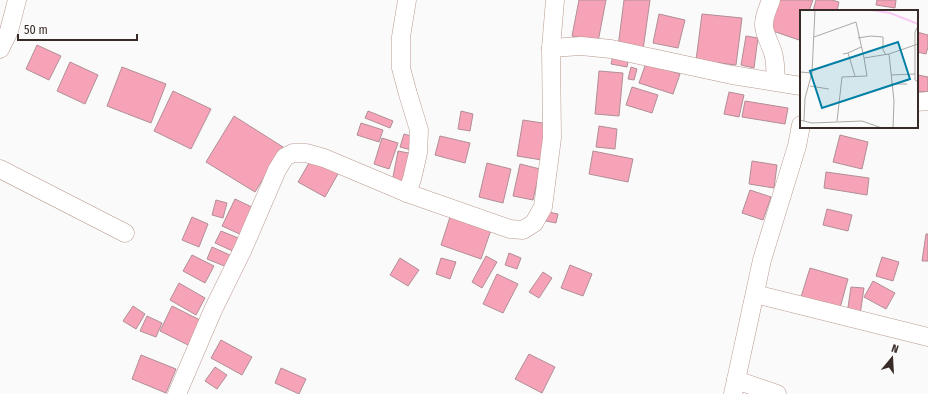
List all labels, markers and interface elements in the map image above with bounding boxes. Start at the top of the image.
inset map [800,10,918,128]
scale bar [18,16,137,42]
text: 50 m [24,23,48,37]
north arrow [872,338,912,378]
text: N [890,342,900,356]

